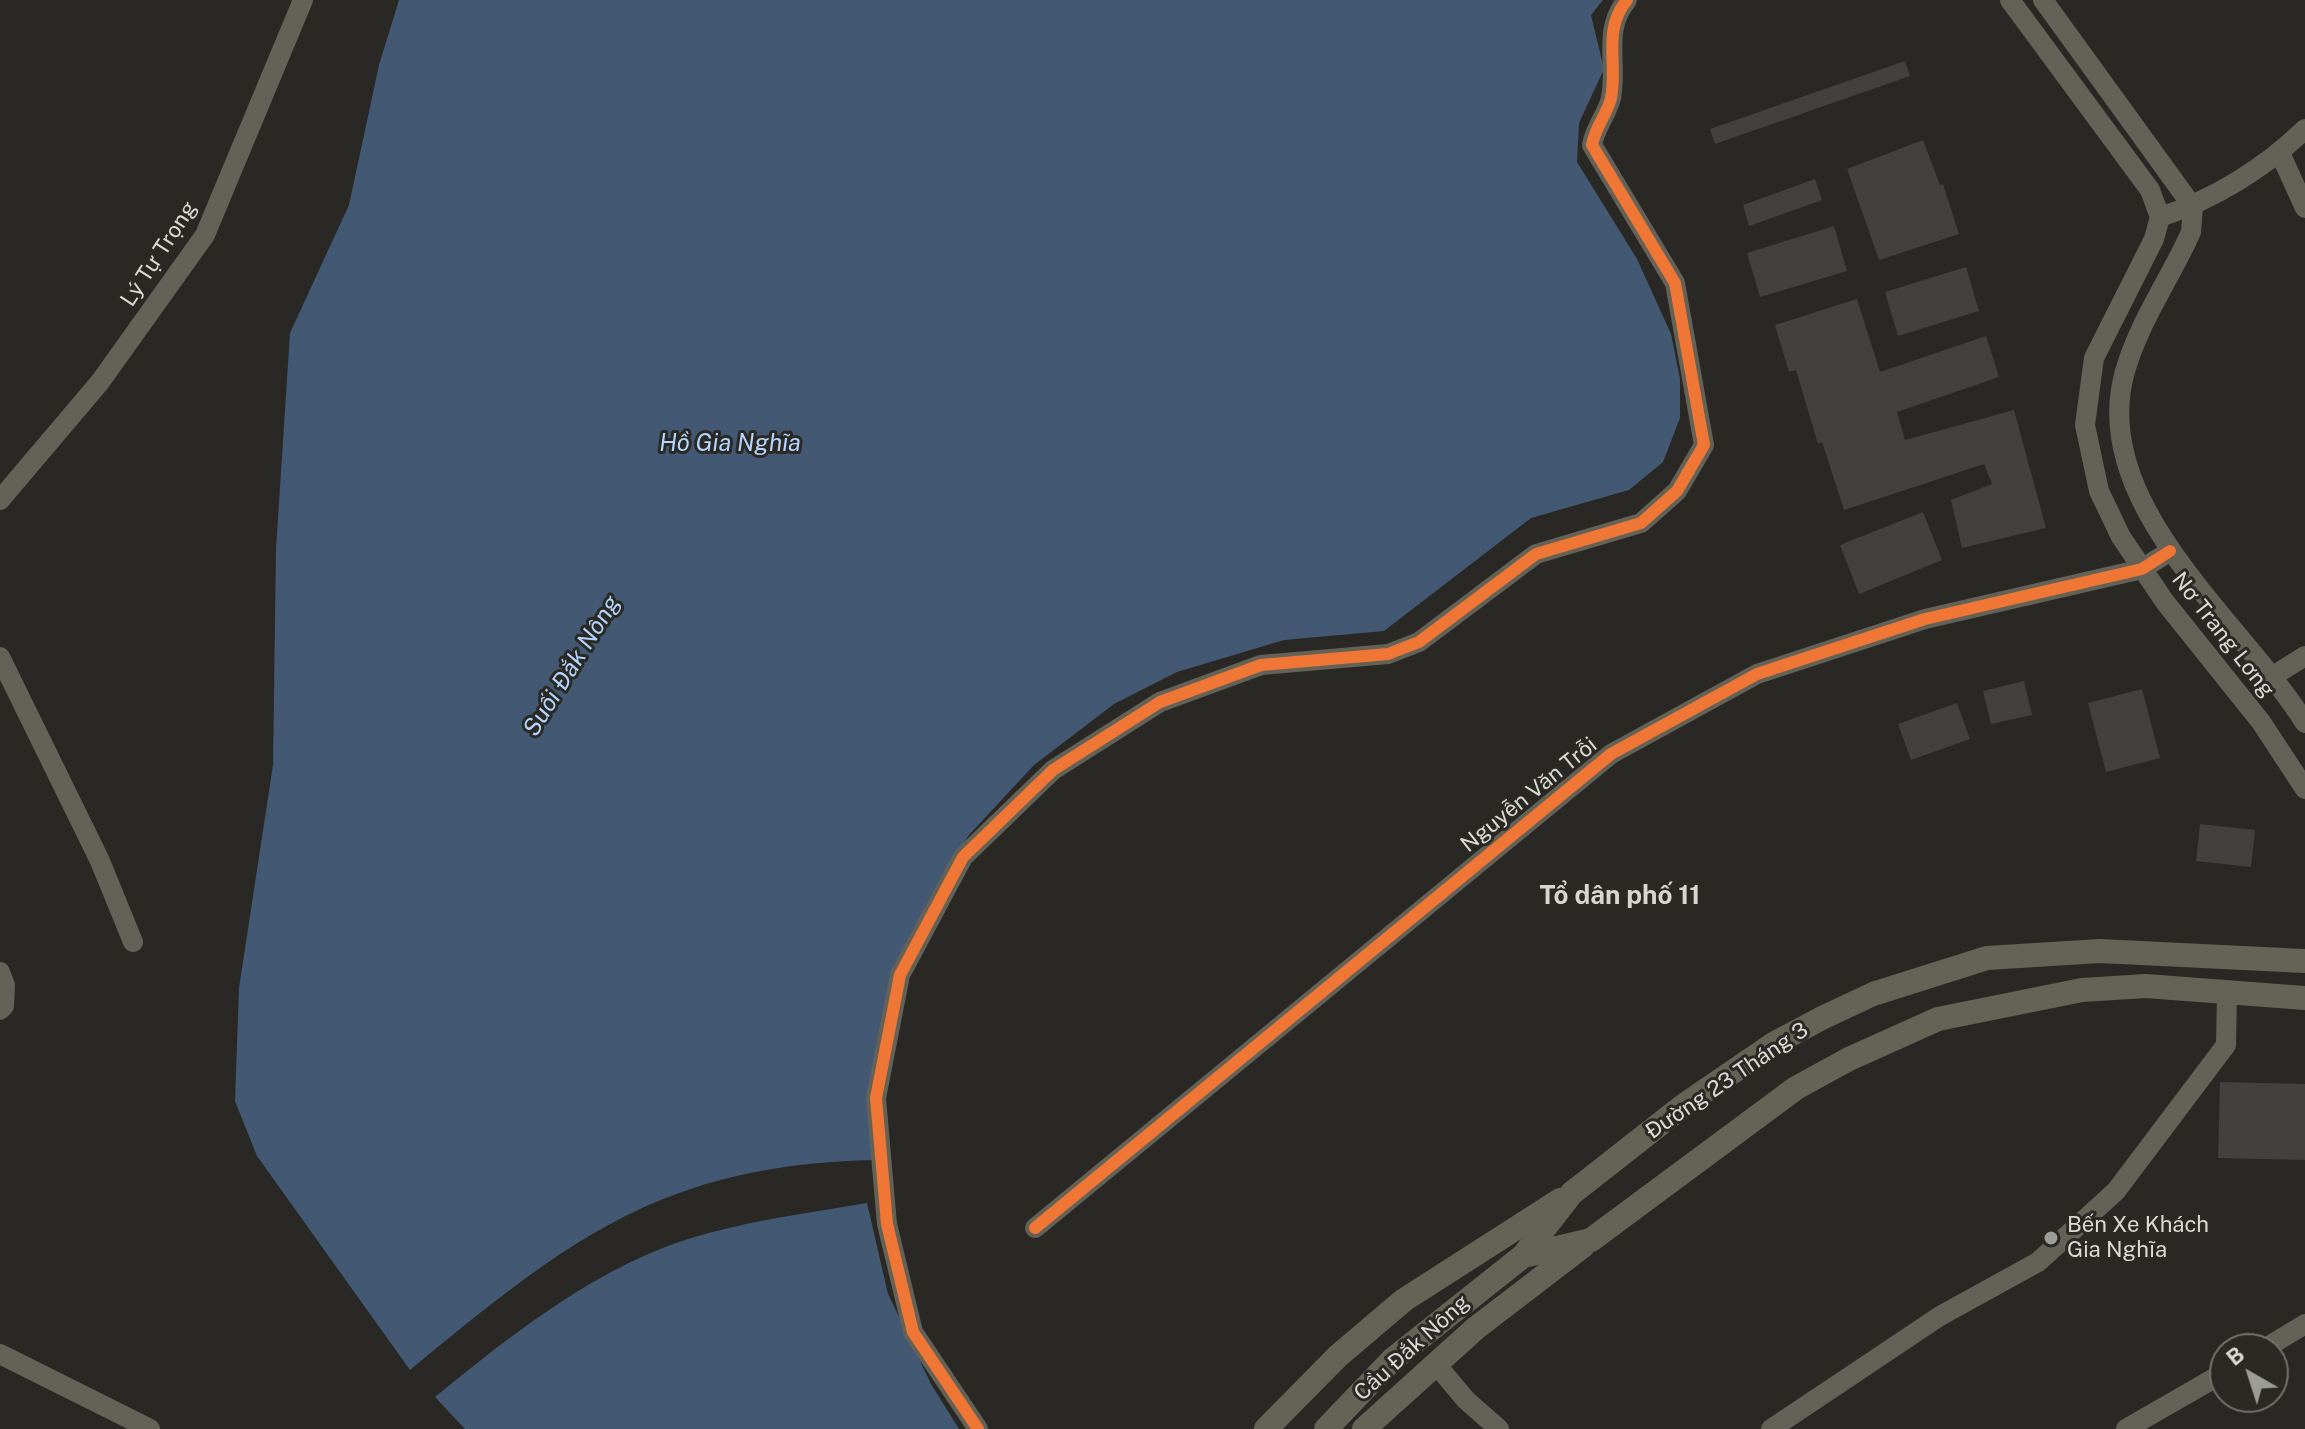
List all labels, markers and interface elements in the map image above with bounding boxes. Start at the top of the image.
street label: Lý Tự Trọng [115,196,203,312]
water label: Hồ Gia Nghĩa [659,430,801,458]
street label: Nơ Trang Lơng [2166,567,2280,703]
water label: Suối Đắk Nông [517,590,627,742]
street label: Nguyễn Văn Trỗi [1456,732,1602,858]
district label: Tổ dân phố 11 [1540,880,1700,912]
street label: Đường 23 Tháng 3 [1641,1017,1813,1145]
place label: Bến Xe Khách Gia Nghĩa [2067,1212,2209,1264]
marker: Bến Xe Khách Gia Nghĩa [2042,1229,2060,1247]
street label: Cầu Đắk Nông [1349,1289,1475,1407]
north arrow [2209,1333,2289,1413]
text: B [2221,1341,2249,1371]

